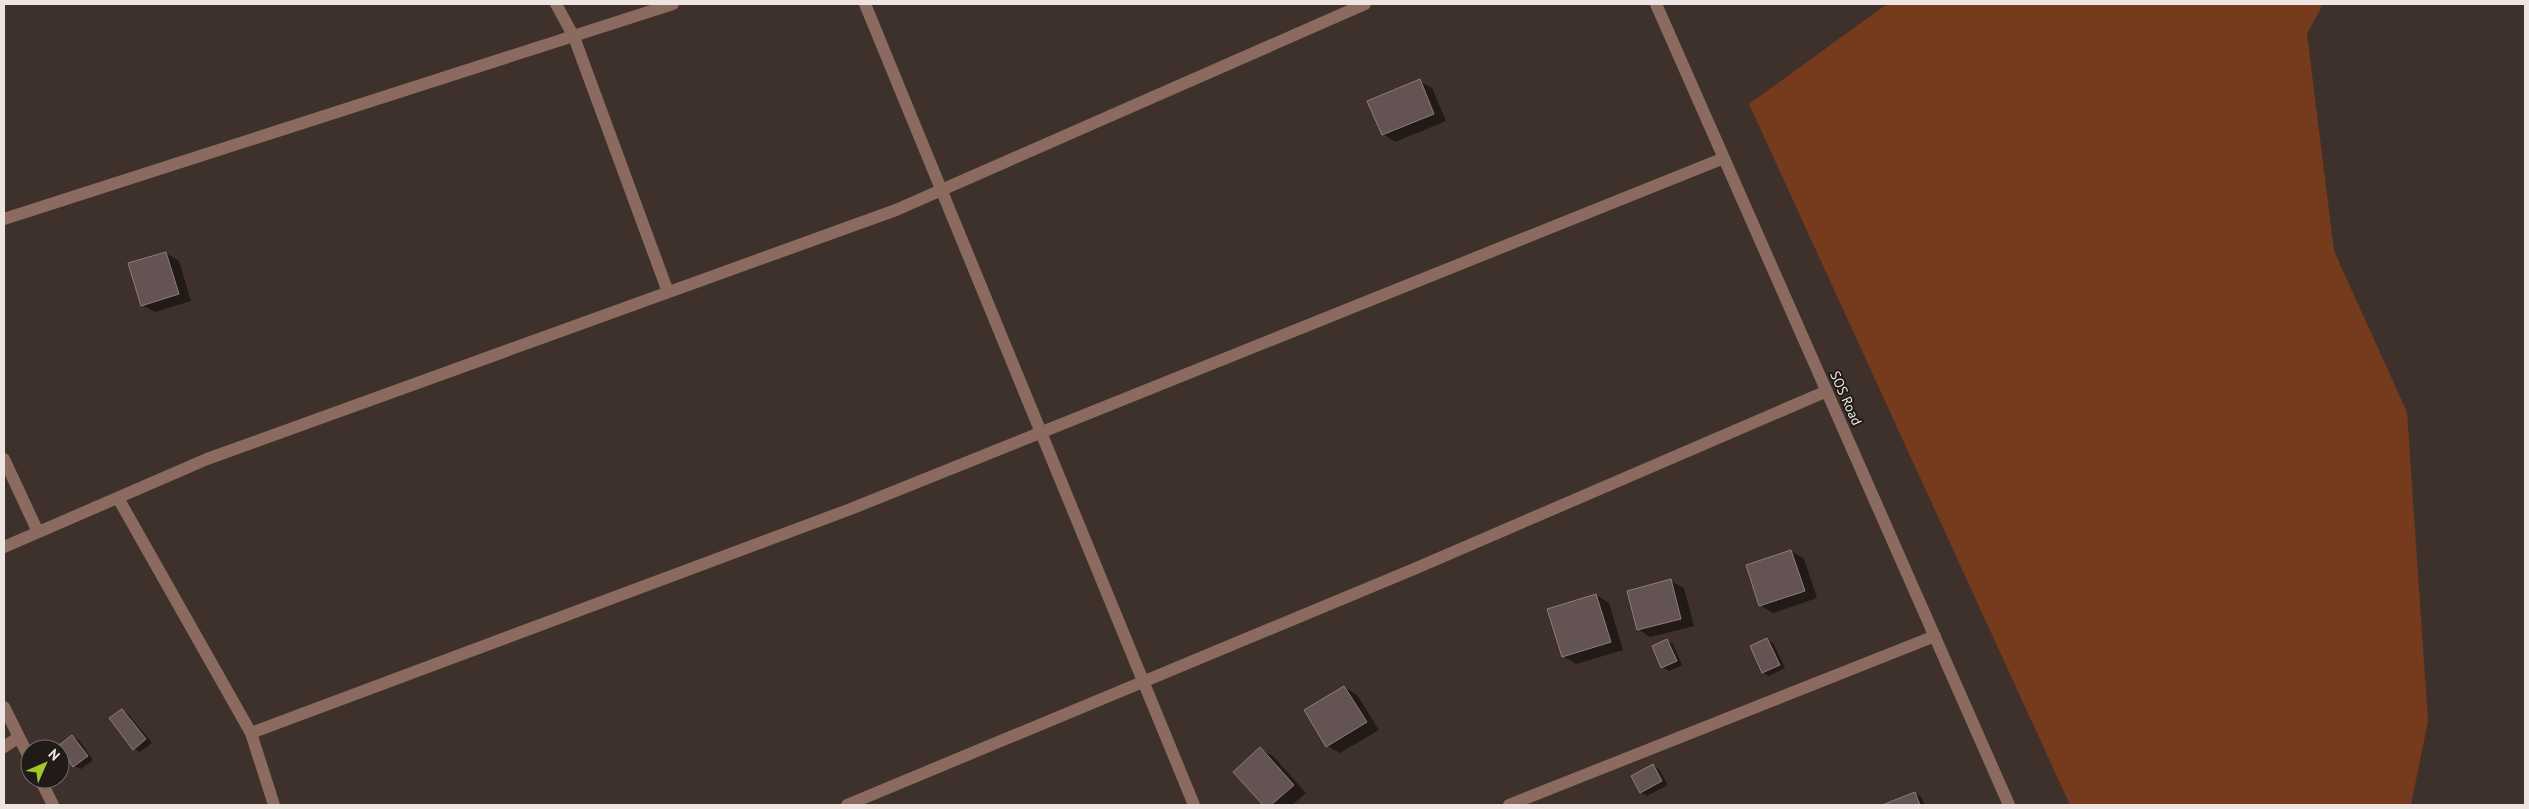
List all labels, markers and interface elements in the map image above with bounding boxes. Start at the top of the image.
street label: SOS Road [1826,368,1866,428]
north arrow [20,739,70,789]
text: N [45,745,64,764]

